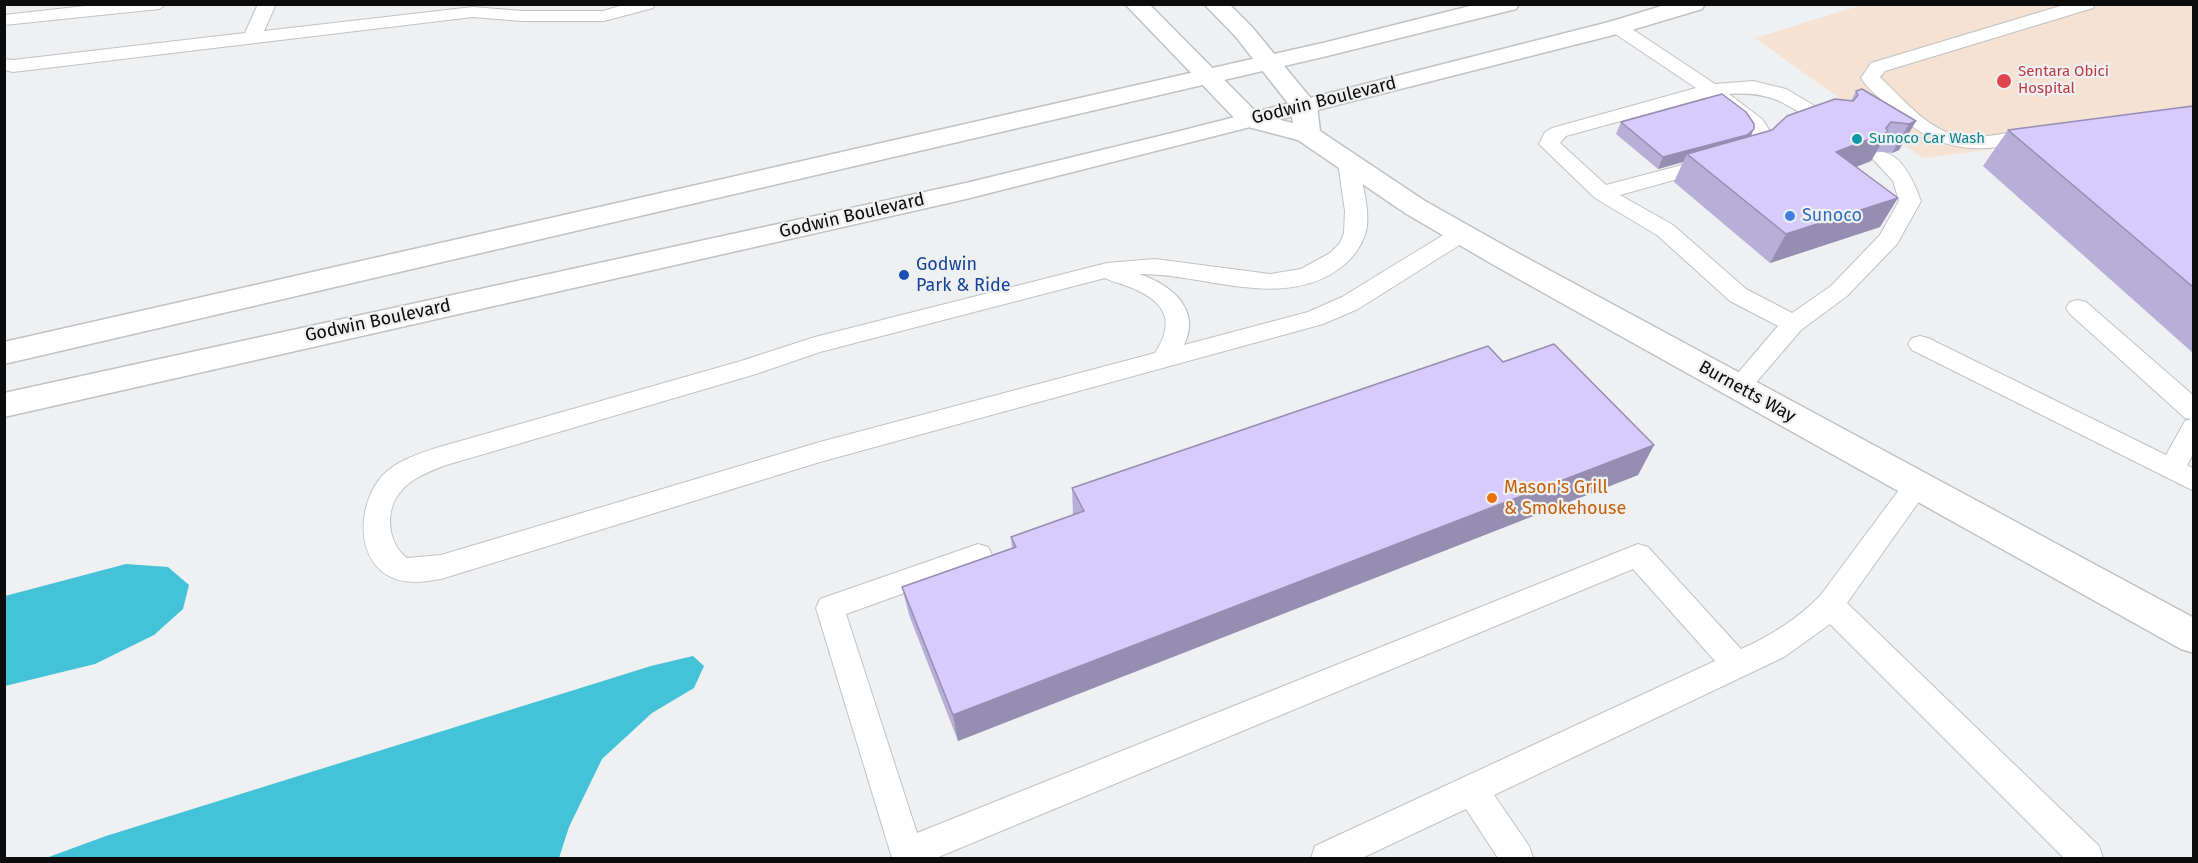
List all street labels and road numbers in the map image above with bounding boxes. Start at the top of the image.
street label: Godwin Boulevard [1249,73,1399,129]
street label: Godwin Boulevard [777,189,927,243]
street label: Godwin Boulevard [303,295,453,347]
street label: Burnetts Way [1695,356,1799,428]

